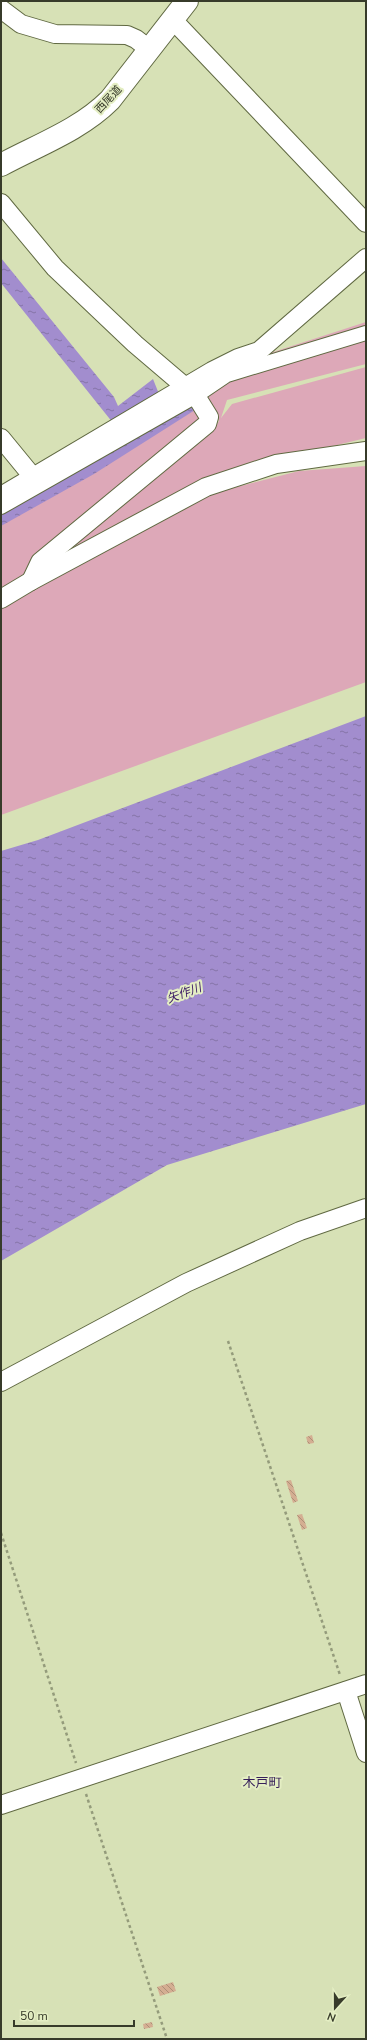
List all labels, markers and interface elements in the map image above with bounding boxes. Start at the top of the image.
street label: 西尾道 [92,82,125,117]
water label: 矢作川 [164,979,206,1007]
district label: 木戸町 [242,1774,282,1792]
north arrow [315,1988,355,2028]
scale bar [14,2002,134,2028]
text: 50 m [20,2008,48,2024]
text: N [325,2008,338,2025]

